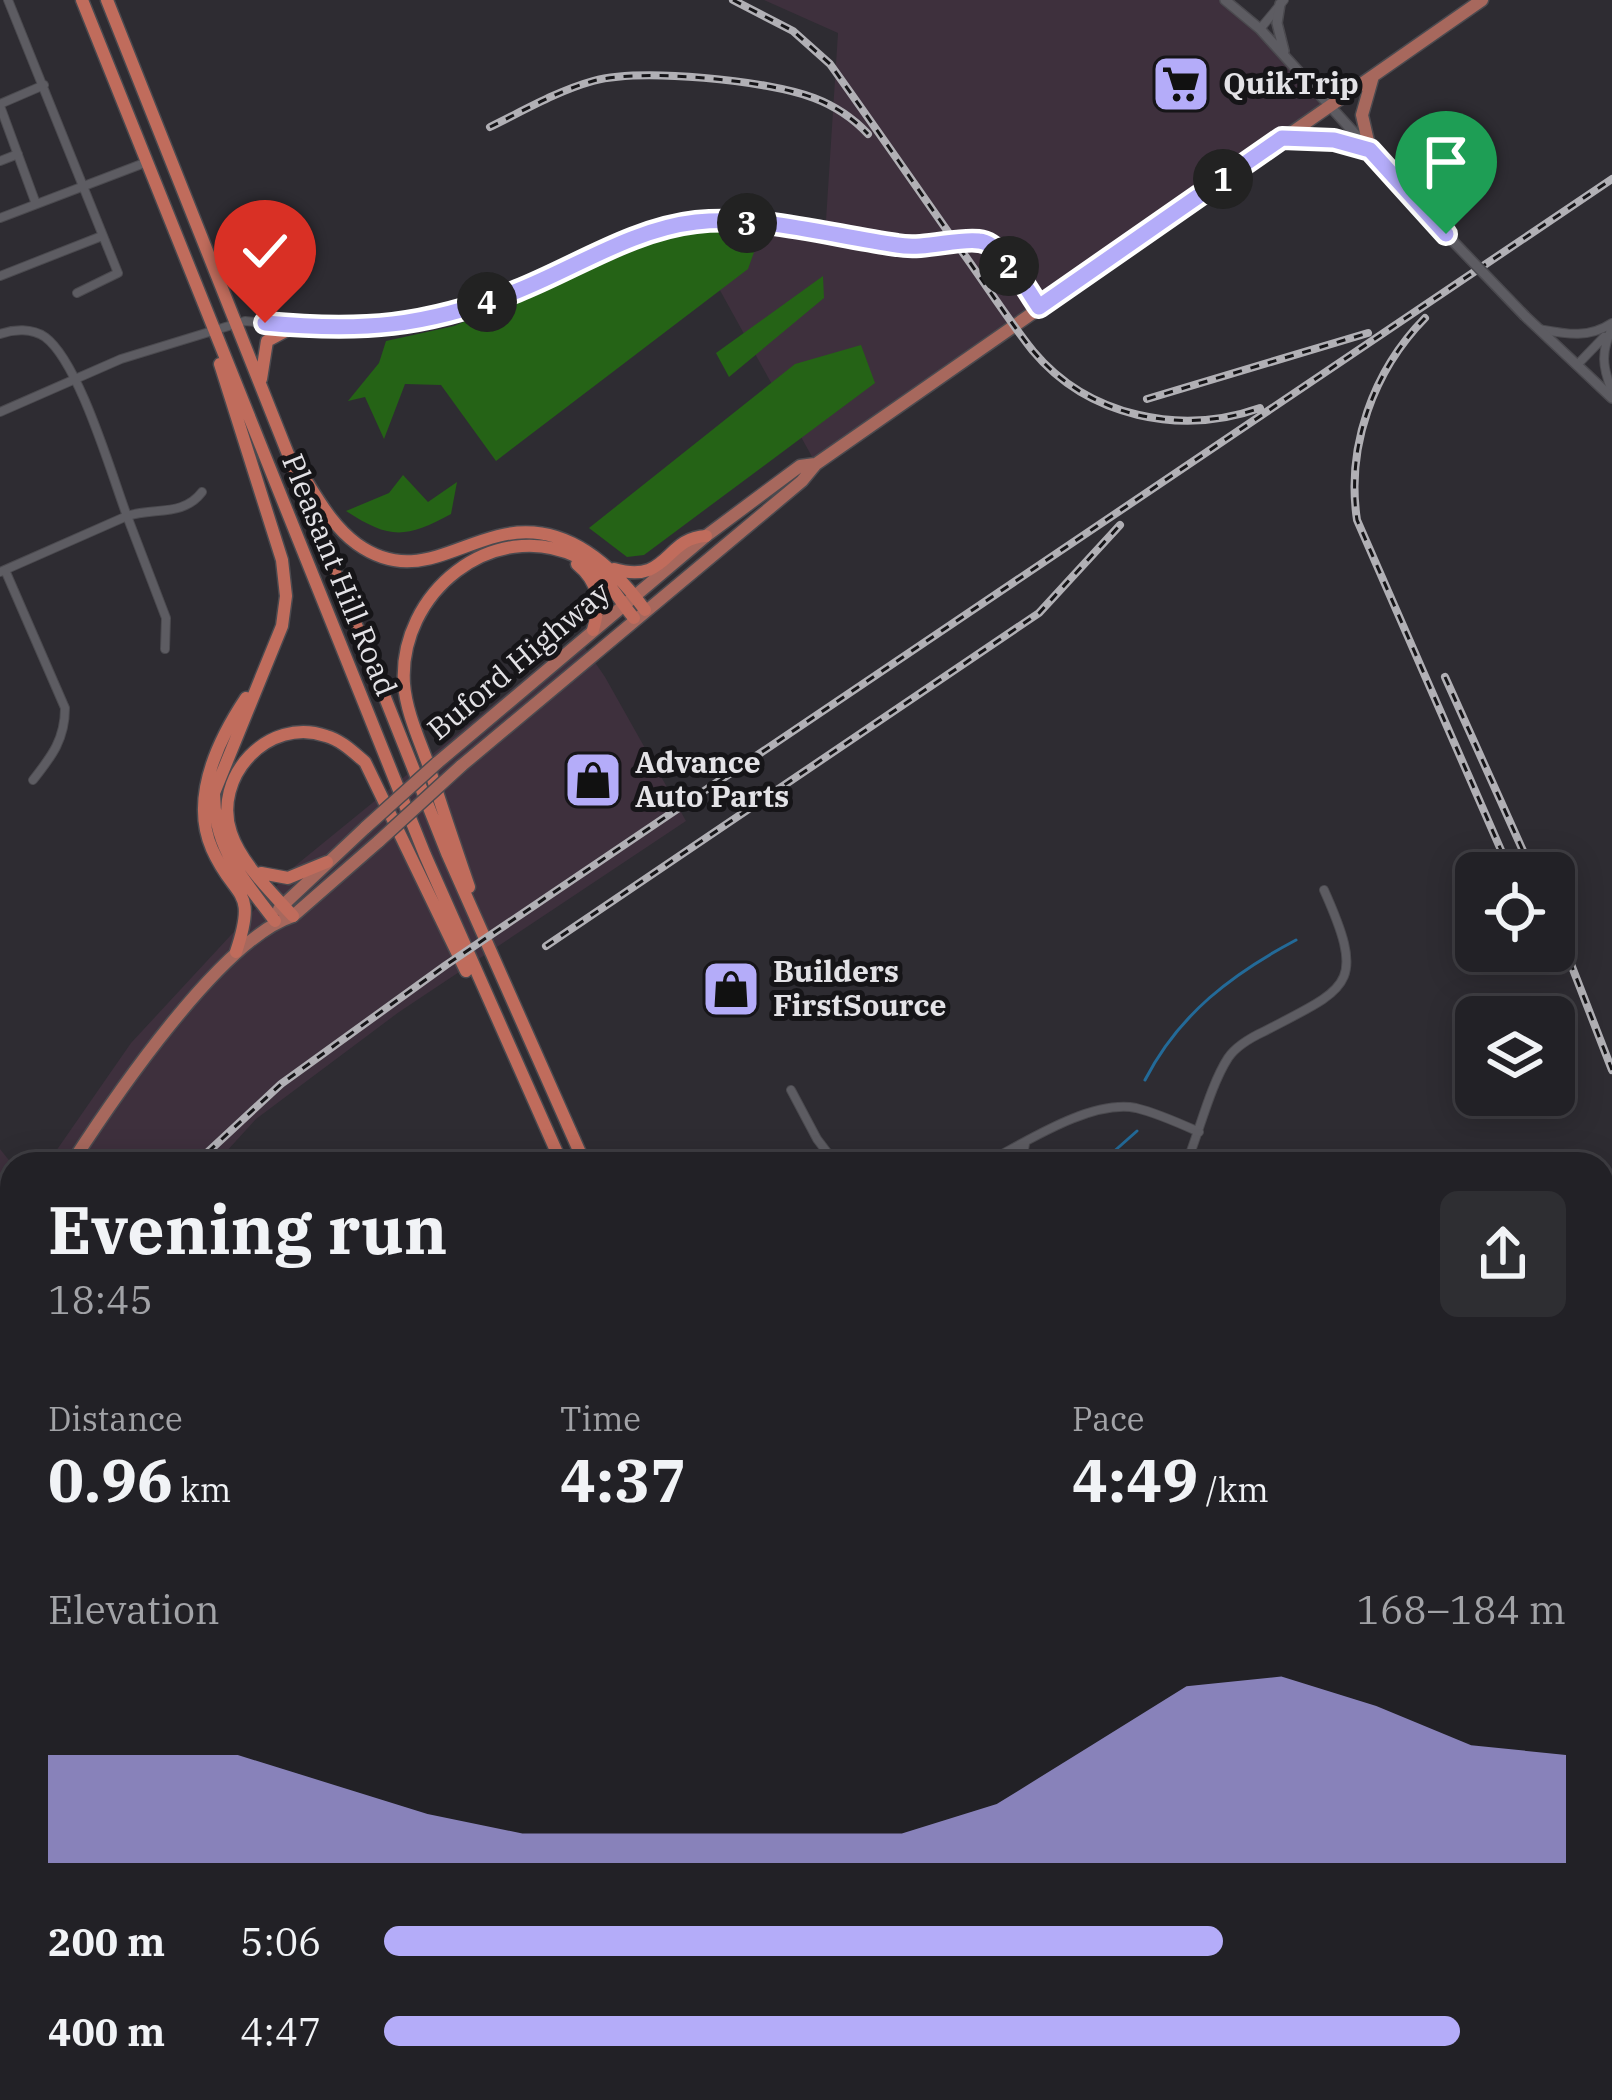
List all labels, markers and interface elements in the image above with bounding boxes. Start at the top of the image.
supermarket icon: QuikTrip [1150,53,1212,115]
place label: QuikTrip [1223,63,1359,102]
pin [1395,111,1497,234]
icon: arrive [1413,129,1479,195]
pin: 1 [1193,149,1253,209]
text: 1 [1213,157,1233,200]
pin: 3 [717,193,777,253]
pin [214,200,316,323]
text: 3 [737,201,757,244]
icon: check [232,218,298,284]
pin: 2 [979,236,1039,296]
text: 2 [999,244,1019,287]
pin: 4 [457,272,517,332]
text: 4 [477,280,497,323]
street label: Pleasant Hill Road [274,448,407,701]
street label: Buford Highway [419,572,617,748]
place label: Advance Auto Parts [635,742,789,815]
shop icon: Advance Auto Parts [562,749,624,811]
map controls [1455,852,1575,1116]
button: locate [1455,852,1575,972]
place label: Builders FirstSource [773,951,947,1024]
shop icon: Builders FirstSource [700,958,762,1020]
button: layers [1455,996,1575,1116]
text: Evening run [48,1186,447,1272]
button: share [1440,1191,1566,1317]
text: 18:45 [48,1274,153,1325]
text: Distance [48,1397,183,1440]
text: Time [560,1397,641,1440]
text: Pace [1072,1397,1145,1440]
text: 0.96 [48,1440,173,1519]
text: 4:37 [560,1440,686,1519]
text: 4:49 [1072,1440,1198,1519]
text: km [173,1468,231,1511]
text: /km [1198,1468,1269,1511]
text: Elevation [48,1584,220,1635]
text: 168–184 m [1356,1584,1566,1635]
text: 200 m [48,1916,165,1967]
text: 5:06 [240,1916,321,1967]
text: 400 m [48,2006,165,2057]
text: 4:47 [240,2006,321,2057]

